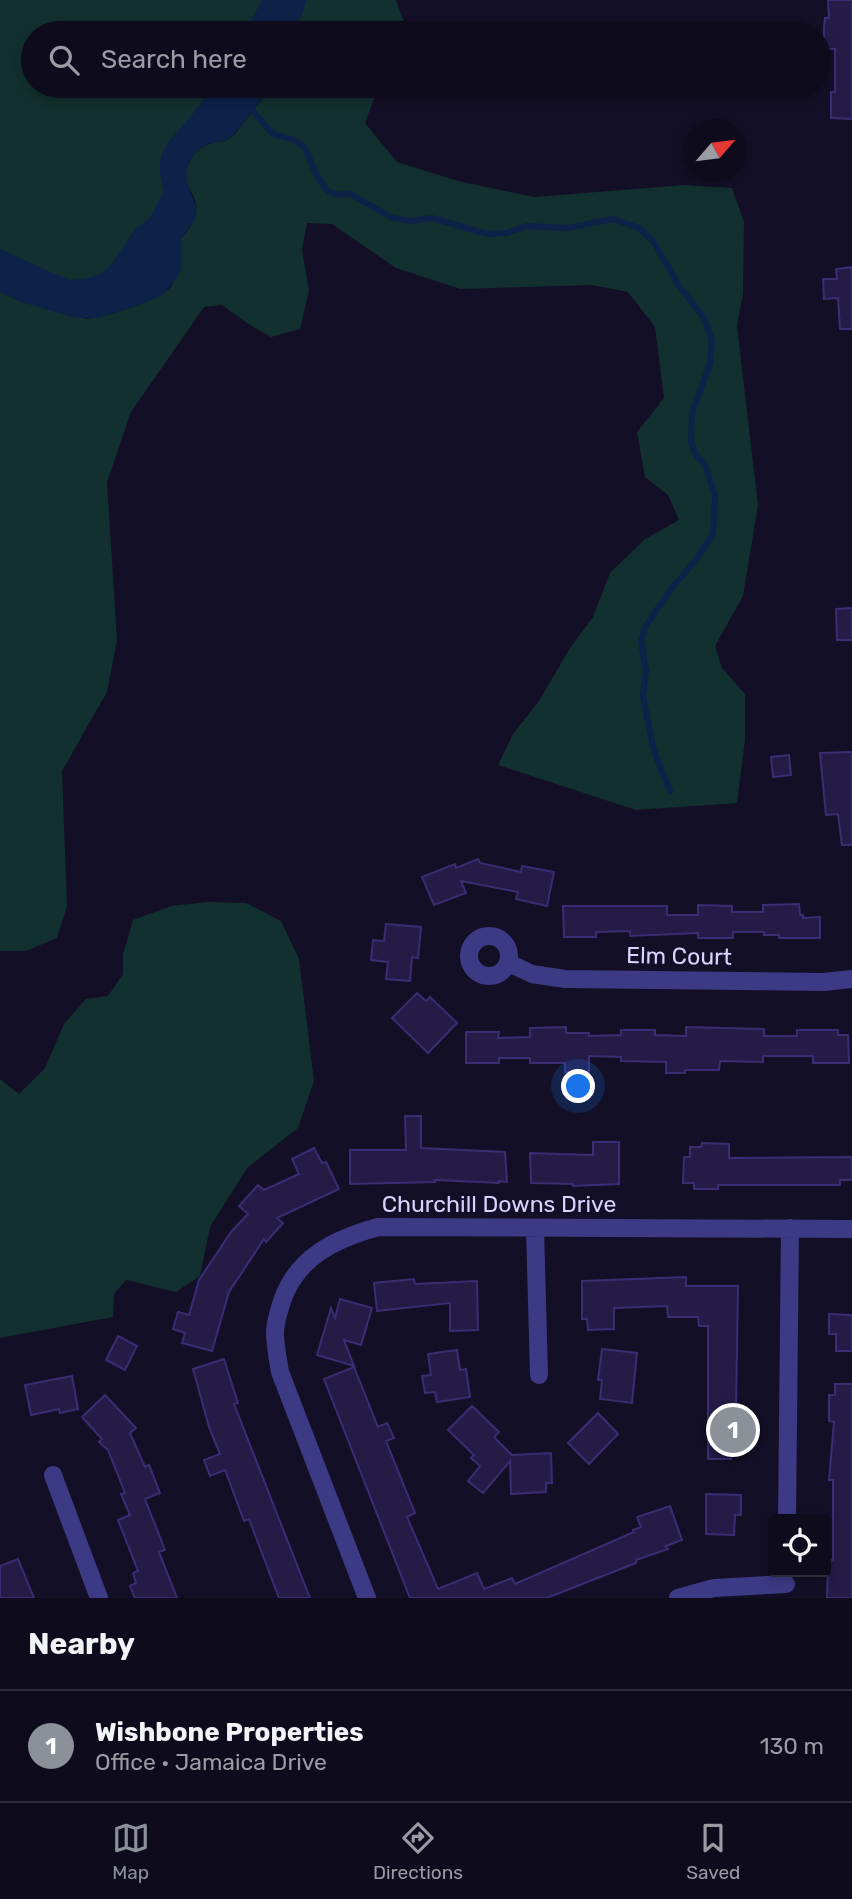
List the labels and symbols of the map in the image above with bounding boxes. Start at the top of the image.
north arrow [684,119,747,182]
street label: Elm Court [626,941,732,971]
your location [561,1069,595,1103]
street label: Churchill Downs Drive [382,1190,616,1218]
pin: 1 [710,1404,756,1456]

